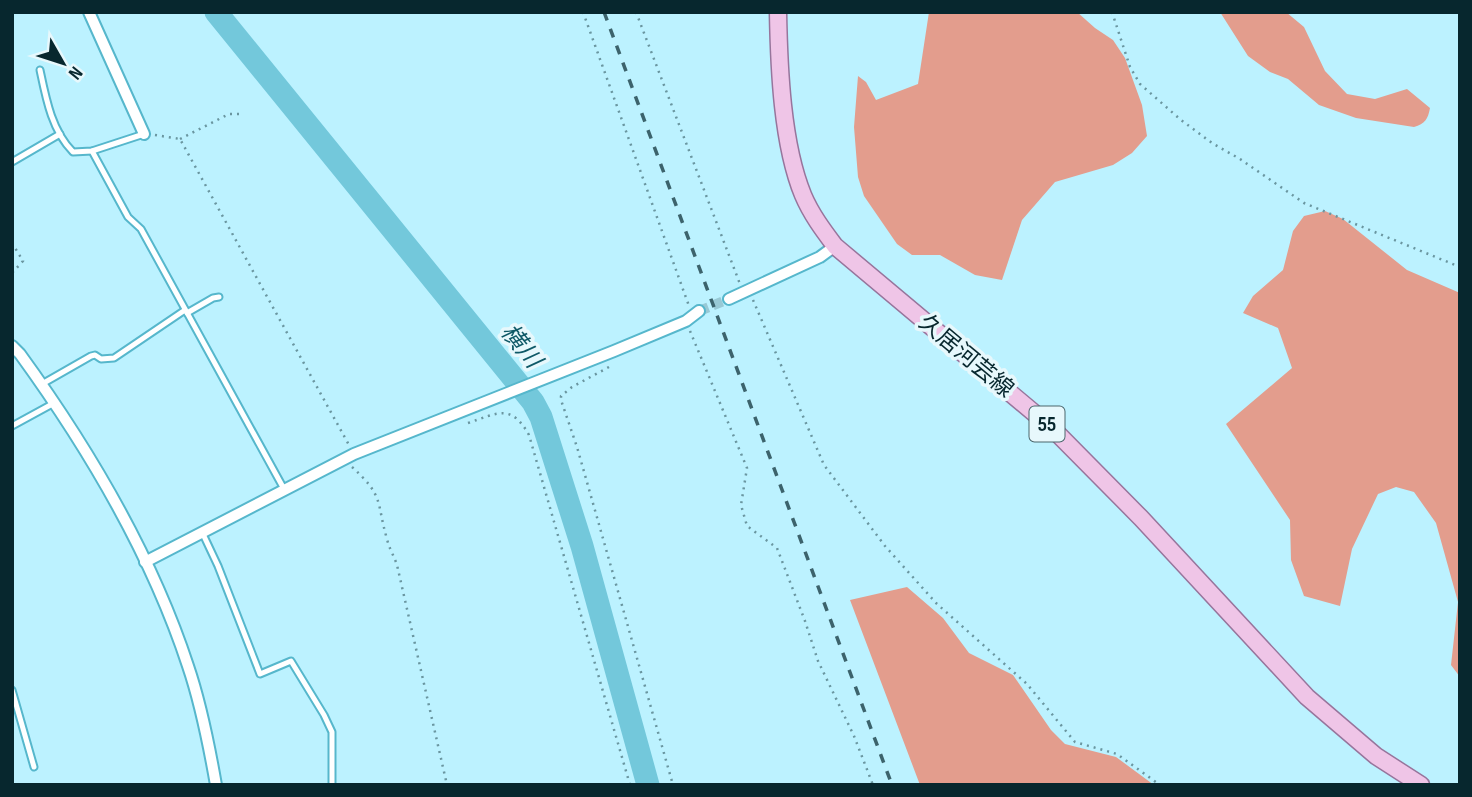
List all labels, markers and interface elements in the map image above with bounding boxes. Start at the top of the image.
north arrow [28,28,98,98]
text: N [63,62,87,84]
street label: 久居河芸線 [913,308,1019,404]
water label: 横川 [495,318,549,376]
road number: 55 [1030,406,1064,442]

